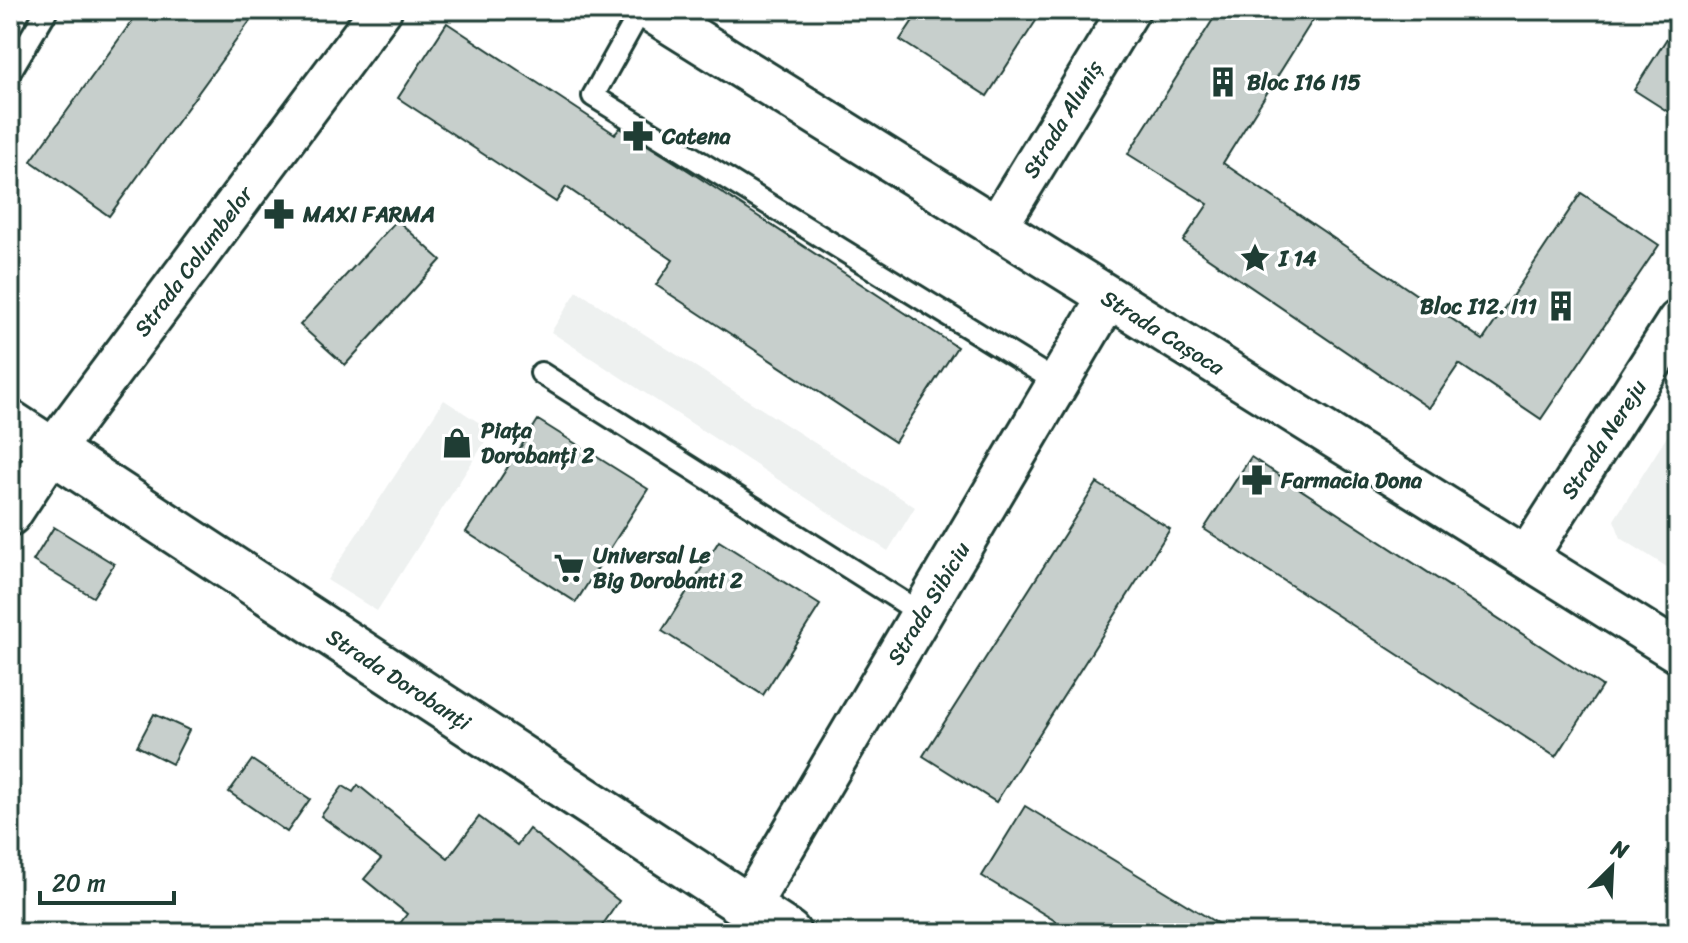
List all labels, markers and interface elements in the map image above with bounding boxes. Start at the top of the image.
street label: Strada Aluniș [1012,52,1114,186]
place label: Bloc I16 I15 [1247,63,1362,102]
building icon: Bloc I16 I15 [1206,65,1240,99]
place label: Catena [661,117,732,156]
pharmacy icon: Catena [621,119,655,153]
street label: Strada Columbelor [123,176,265,345]
place label: MAXI FARMA [302,195,435,234]
pharmacy icon: MAXI FARMA [262,197,296,231]
place label: I 14 [1278,239,1317,278]
place icon: I 14 [1238,241,1272,275]
street label: Strada Cașoca [1093,279,1233,387]
place label: Bloc I12. I11 [1420,287,1538,326]
building icon: Bloc I12. I11 [1544,289,1578,323]
street label: Strada Nereju [1550,371,1657,507]
place label: Piața Dorobanți 2 [481,411,595,475]
shop icon: Piața Dorobanți 2 [440,426,474,460]
place label: Farmacia Dona [1280,461,1423,500]
pharmacy icon: Farmacia Dona [1240,463,1274,497]
street label: Strada Sibiciu [876,534,981,673]
place label: Universal Le Big Dorobanti 2 [593,536,743,600]
supermarket icon: Universal Le Big Dorobanti 2 [552,551,586,585]
street label: Strada Dorobanți [318,618,480,742]
north arrow [1572,827,1652,907]
text: N [1604,828,1636,870]
scale bar [40,855,174,905]
text: 20 m [52,862,106,904]

